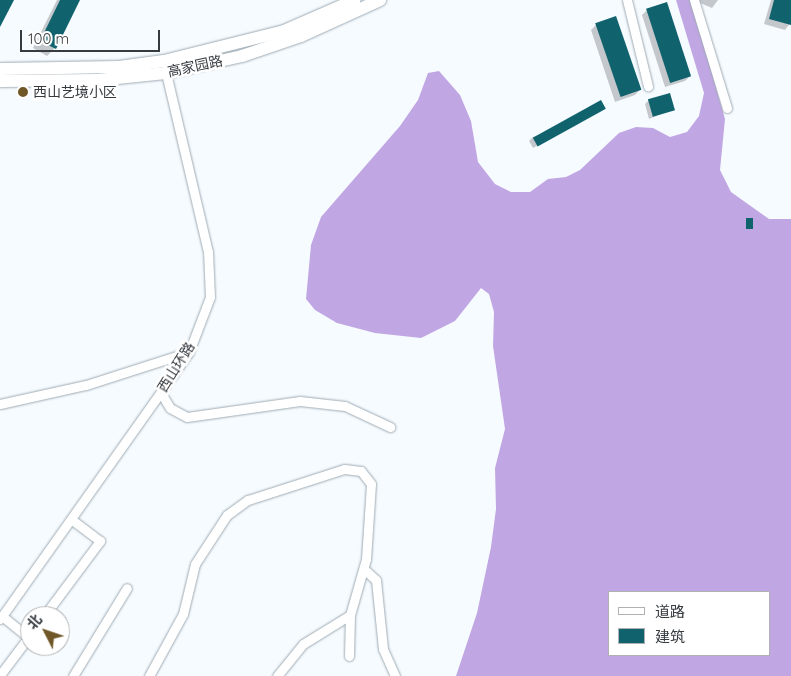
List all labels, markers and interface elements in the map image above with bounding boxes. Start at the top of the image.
scale bar [22,20,162,52]
text: 100 m [28,29,69,48]
street label: 高家园路 [166,52,224,80]
place label: 西山艺境小区 [33,84,117,100]
marker: 西山艺境小区 [17,86,29,98]
street label: 西山环路 [154,339,198,395]
legend [608,591,771,656]
text: 道路 [655,602,685,621]
north arrow [20,606,70,656]
text: 北 [23,611,46,633]
text: 建筑 [655,627,685,646]

